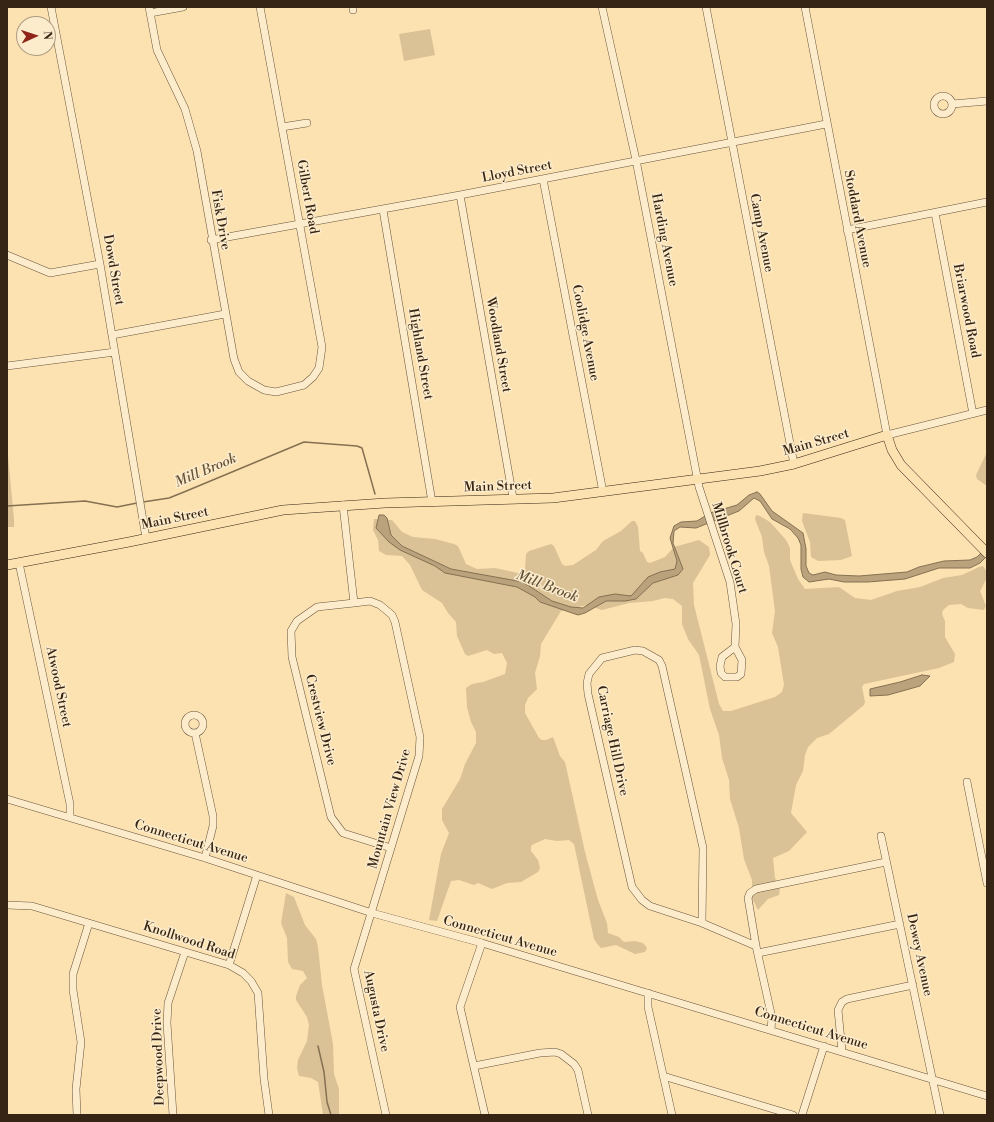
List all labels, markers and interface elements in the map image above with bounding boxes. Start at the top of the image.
north arrow [16,16,56,56]
text: N [40,31,54,40]
street label: Lloyd Street [481,158,553,186]
street label: Gilbert Road [293,159,321,235]
street label: Stoddard Avenue [840,169,874,269]
street label: Fisk Drive [207,189,233,251]
street label: Harding Avenue [647,192,681,288]
street label: Camp Avenue [746,192,776,274]
street label: Dowd Street [99,233,127,307]
street label: Briarwood Road [949,263,983,359]
street label: Coolidge Avenue [568,284,602,382]
street label: Woodland Street [482,296,514,394]
street label: Highland Street [404,307,436,401]
street label: Main Street [781,426,851,460]
water label: Mill Brook [173,450,239,492]
street label: Main Street [464,478,532,496]
street label: Millbrook Court [708,500,750,596]
street label: Main Street [140,504,210,534]
water label: Mill Brook [513,567,581,607]
street label: Atwood Street [42,645,74,729]
street label: Crestview Drive [301,673,339,767]
street label: Carriage Hill Drive [593,685,631,797]
street label: Mountain View Drive [365,747,415,871]
street label: Connecticut Avenue [132,817,250,867]
street label: Dewey Avenue [903,912,935,998]
street label: Connecticut Avenue [441,913,559,961]
street label: Knollwood Road [141,919,237,963]
street label: Augusta Drive [360,969,392,1053]
street label: Connecticut Avenue [752,1004,870,1054]
street label: Deepwood Drive [150,1008,168,1106]

